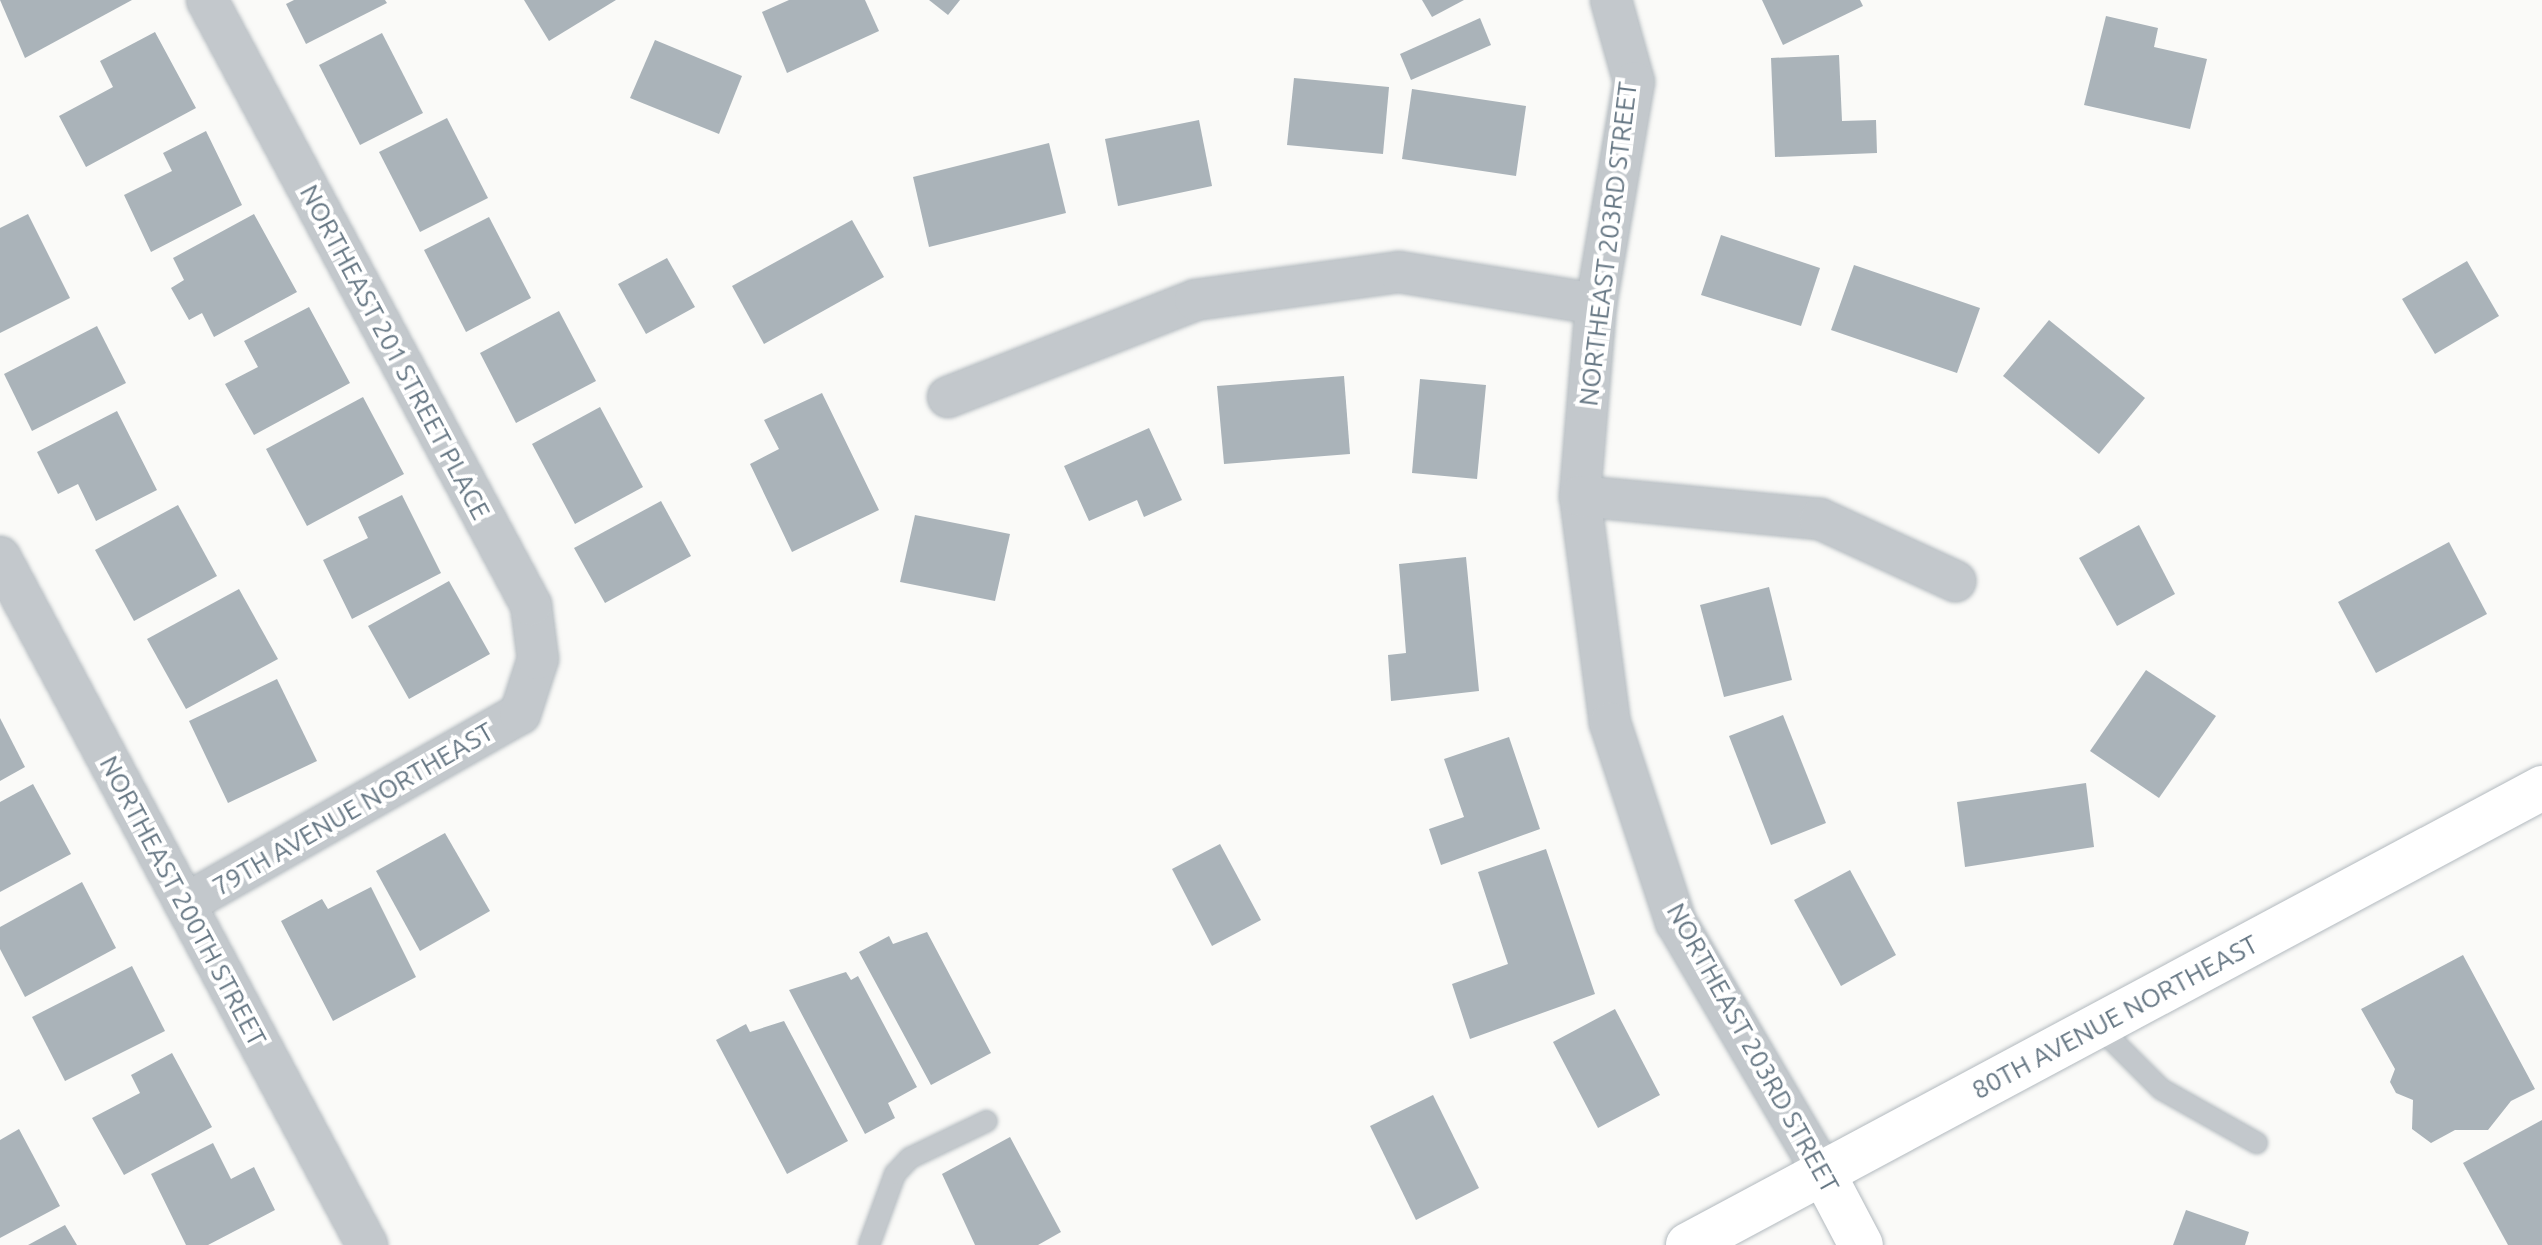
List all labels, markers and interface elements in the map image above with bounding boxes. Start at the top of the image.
street label: NORTHEAST 203RD STREET [1573,80,1643,408]
street label: NORTHEAST 201 STREET PLACE [293,179,497,525]
street label: 79TH AVENUE NORTHEAST [207,716,499,902]
street label: NORTHEAST 200TH STREET [93,751,273,1051]
street label: NORTHEAST 203RD STREET [1660,898,1846,1198]
street label: 80TH AVENUE NORTHEAST [1967,928,2263,1106]

